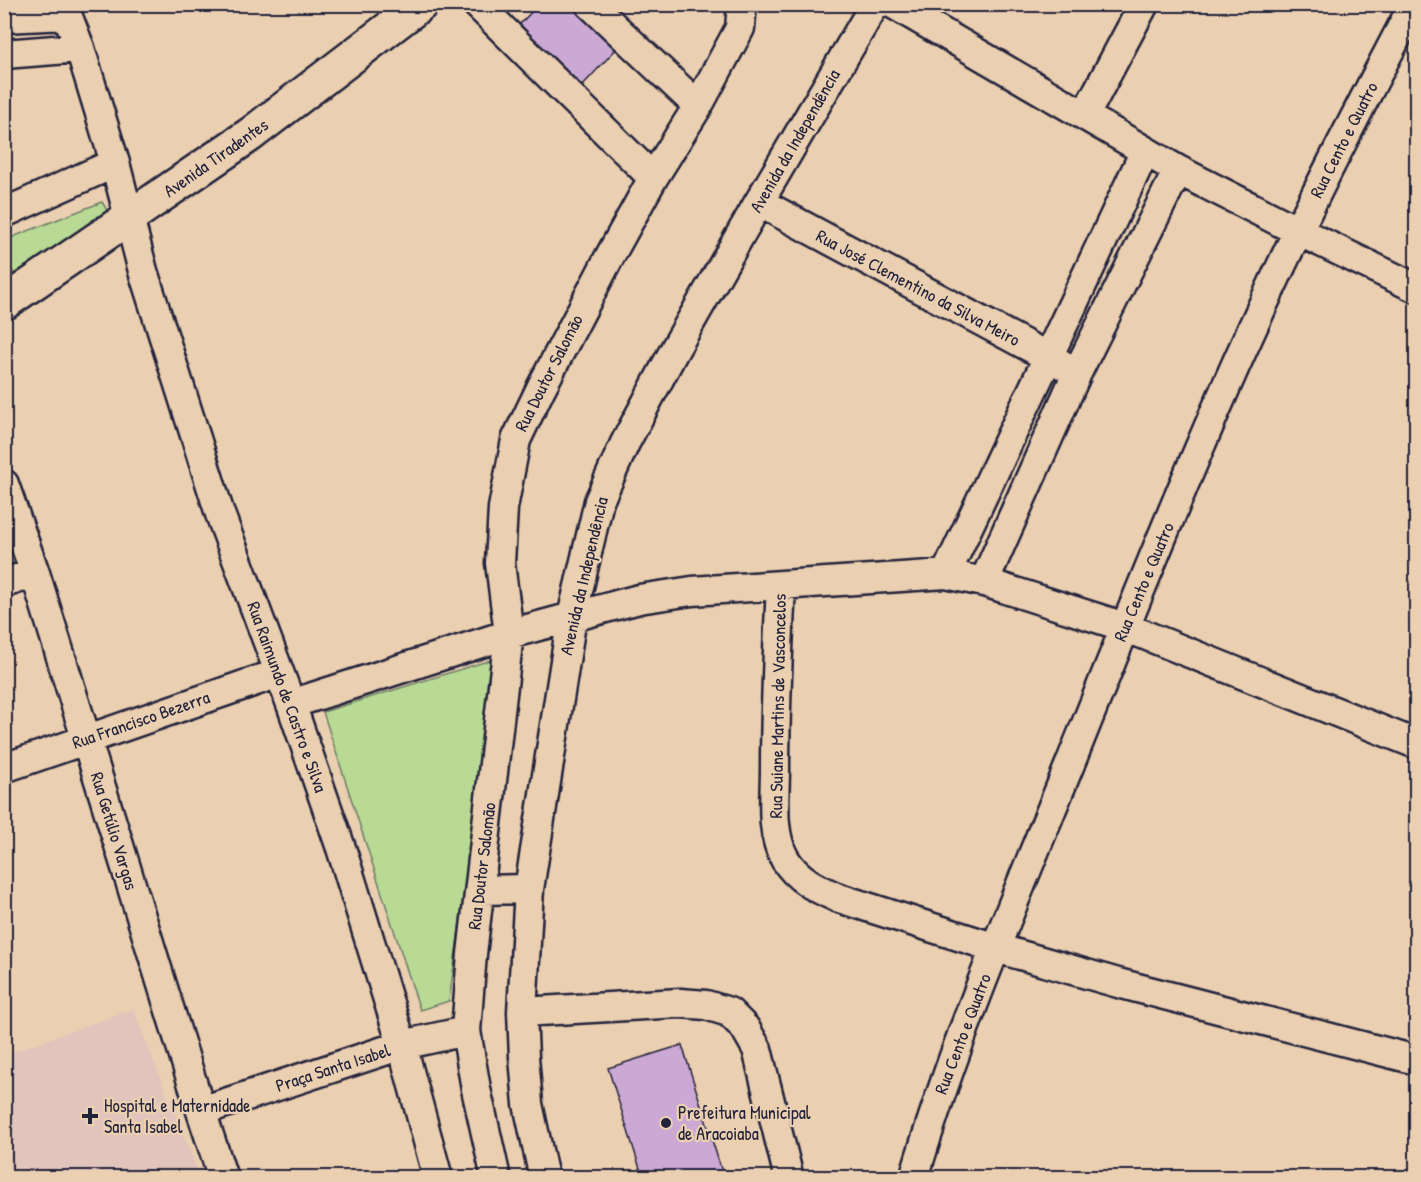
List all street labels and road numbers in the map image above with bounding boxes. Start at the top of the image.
street label: Avenida da Independência [743,64,846,217]
street label: Rua Cento e Quatro [1304,77,1384,202]
street label: Avenida Tiradentes [158,112,273,203]
street label: Rua José Clementino da Silva Meiro [812,223,1025,352]
street label: Rua Doutor Salomão [508,310,589,435]
street label: Avenida da Independência [553,494,614,657]
street label: Rua Cento e Quatro [1107,518,1180,645]
street label: Rua Suiane Martins de Vasconcelos [763,593,792,818]
street label: Rua Raimundo de Castro e Silva [241,598,334,796]
street label: Rua Francisco Bezerra [69,684,213,755]
street label: Rua Getúlio Vargas [85,769,144,893]
street label: Rua Doutor Salomão [461,801,502,931]
street label: Rua Cento e Quatro [928,970,997,1098]
street label: Praça Santa Isabel [272,1037,394,1098]

